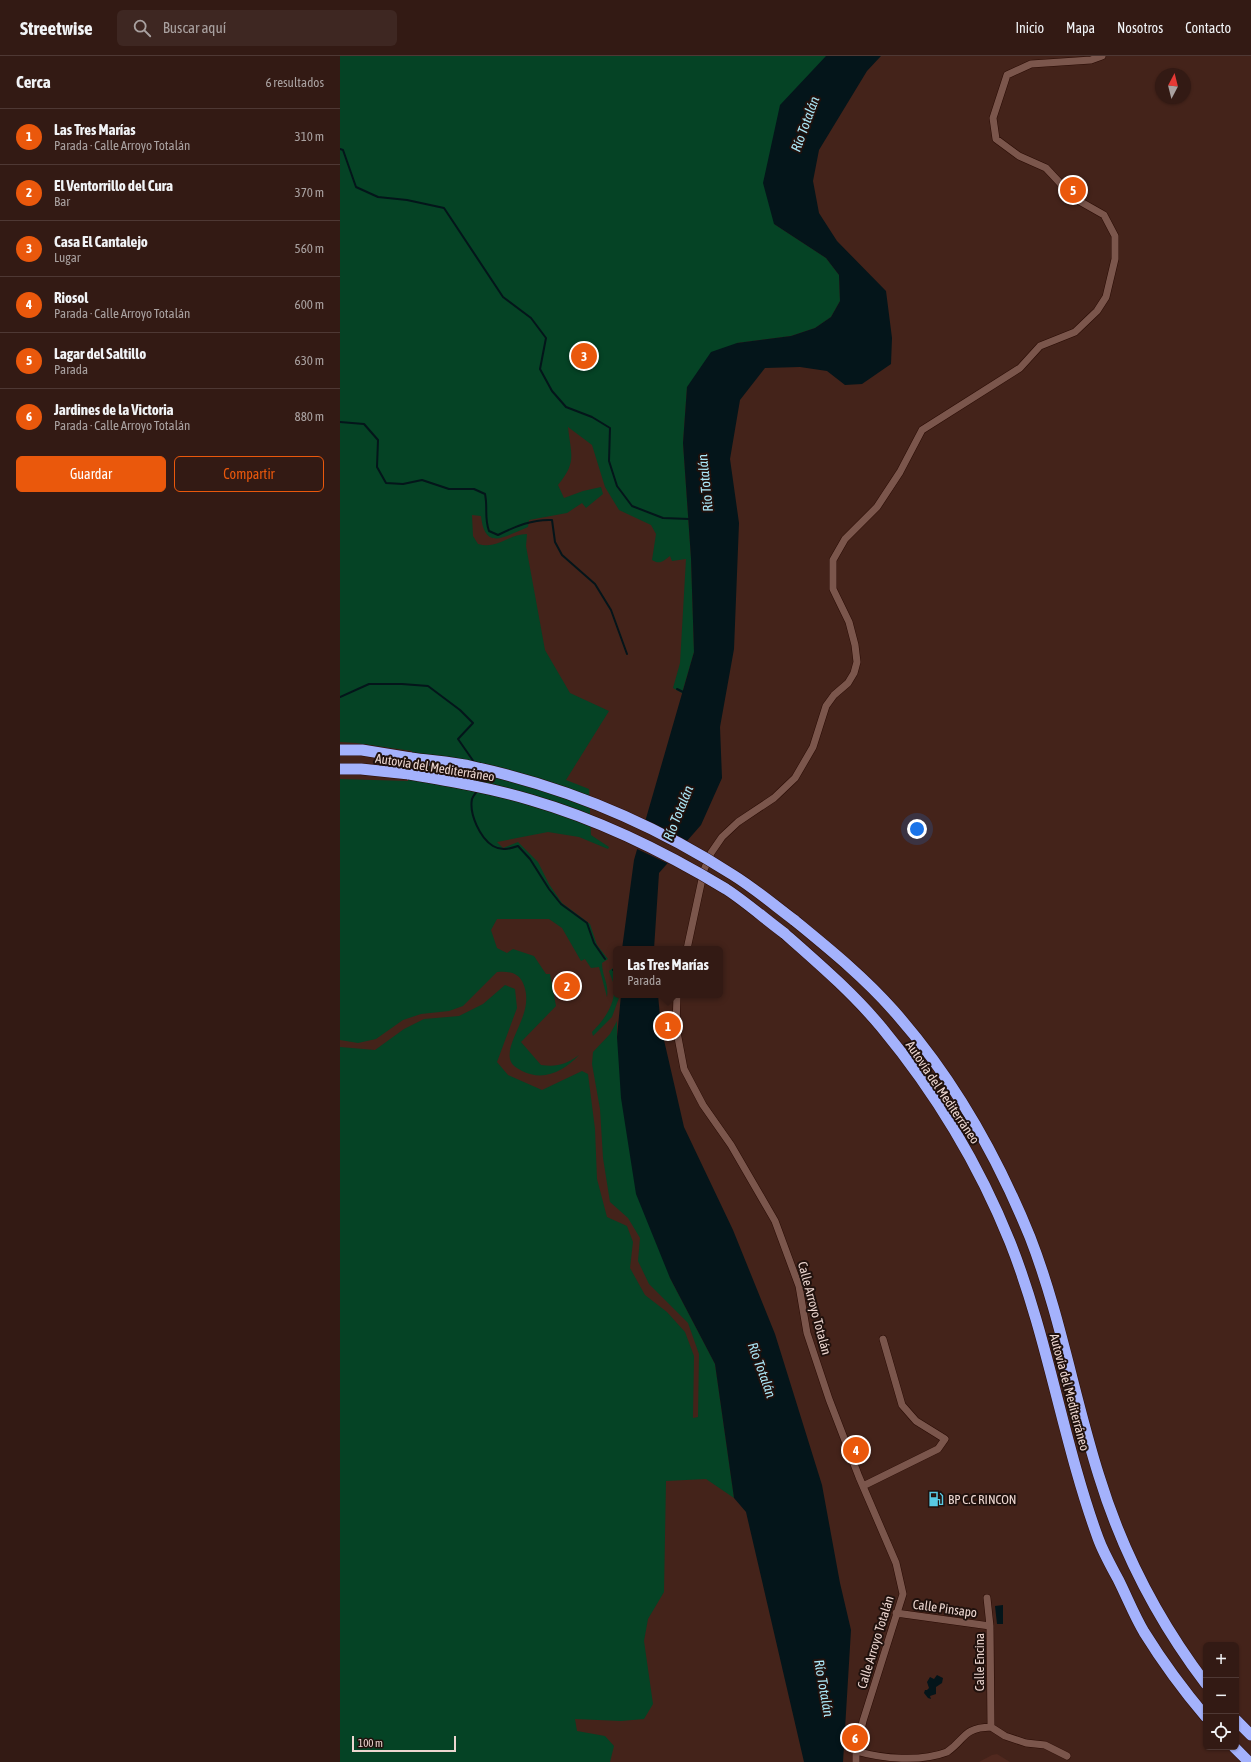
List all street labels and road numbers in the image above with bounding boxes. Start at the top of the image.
street label: Autovía del Mediterráneo [374,751,496,784]
street label: Autovía del Mediterráneo [903,1038,983,1146]
street label: Calle Arroyo Totalán [795,1260,834,1356]
street label: Autovía del Mediterráneo [1047,1332,1092,1452]
street label: Calle Arroyo Totalán [854,1594,897,1690]
street label: Calle Pinsapo [912,1597,978,1620]
street label: Calle Encina [972,1633,987,1691]

